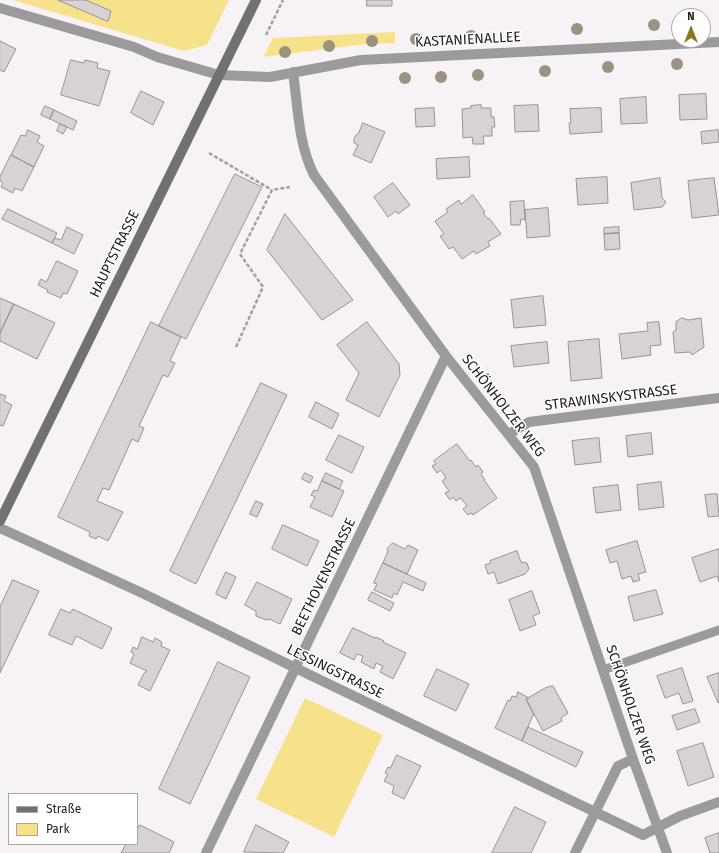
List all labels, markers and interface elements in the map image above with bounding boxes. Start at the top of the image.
north arrow [671,8,711,48]
text: N [687,10,695,23]
street label: KASTANIENALLEE [415,29,521,51]
street label: HAUPTSTRASSE [87,208,143,300]
street label: SCHÖNHOLZER WEG [458,352,548,460]
street label: STRAWINSKYSTRASSE [544,382,678,414]
street label: BEETHOVENSTRASSE [288,516,360,638]
street label: LESSINGSTRASSE [284,641,386,703]
street label: SCHÖNHOLZER WEG [602,643,658,767]
legend [8,793,138,845]
text: Straße [46,802,81,816]
text: Park [46,822,70,836]

